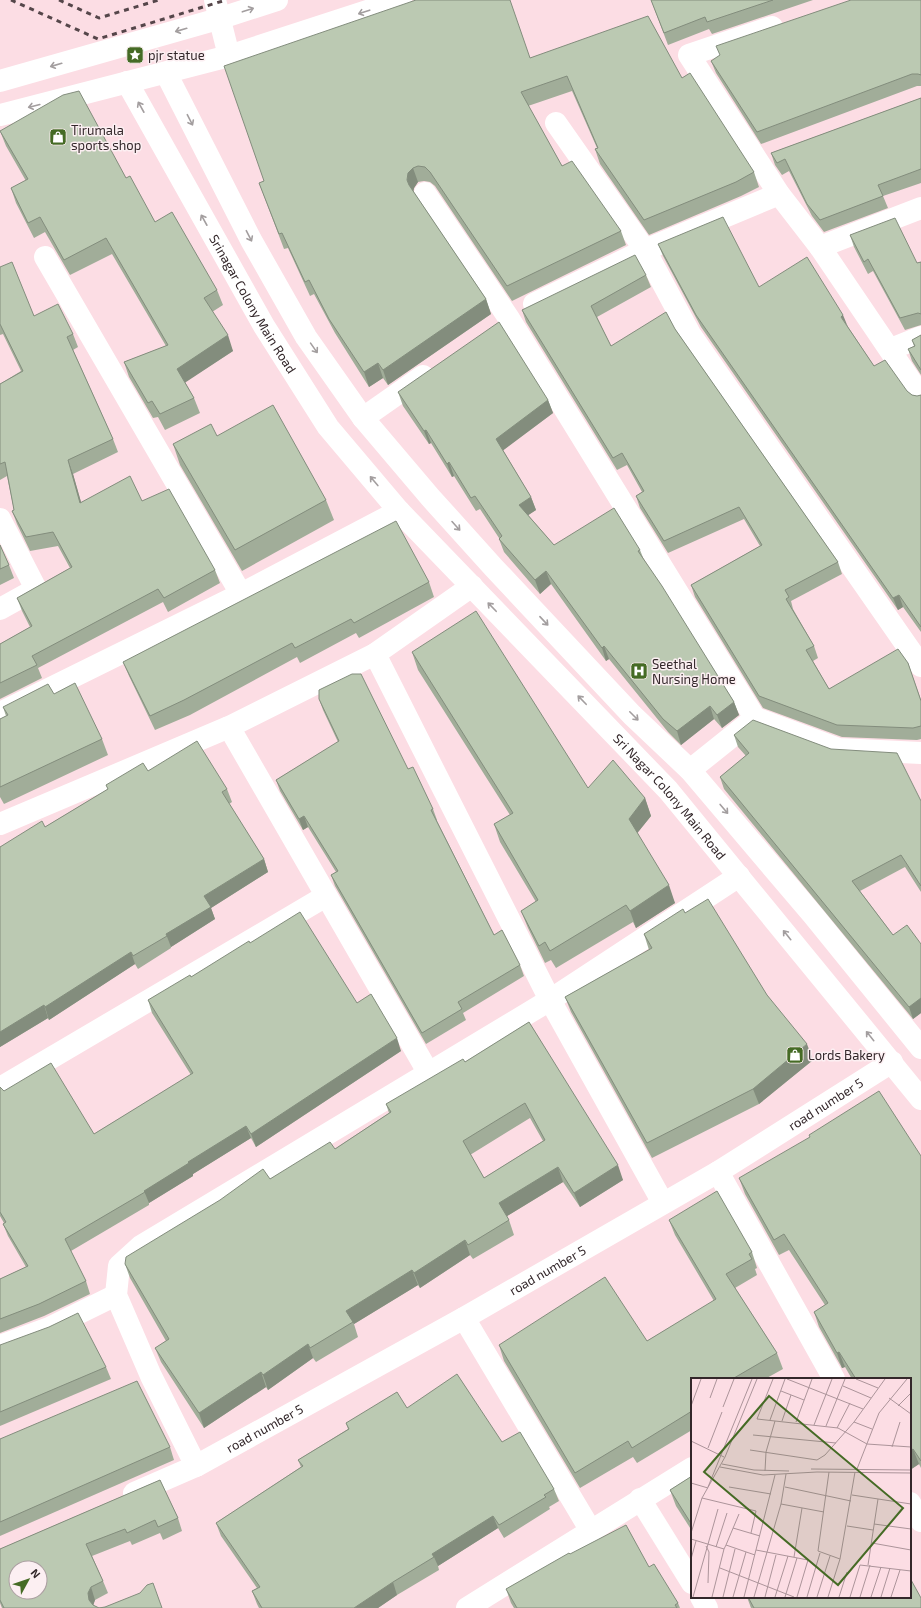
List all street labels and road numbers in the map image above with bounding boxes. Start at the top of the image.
street label: Srinagar Colony Main Road [206,232,300,376]
street label: Sri Nagar Colony Main Road [610,730,730,863]
street label: road number 5 [785,1074,866,1134]
street label: road number 5 [506,1242,589,1298]
street label: road number 5 [223,1400,306,1456]

